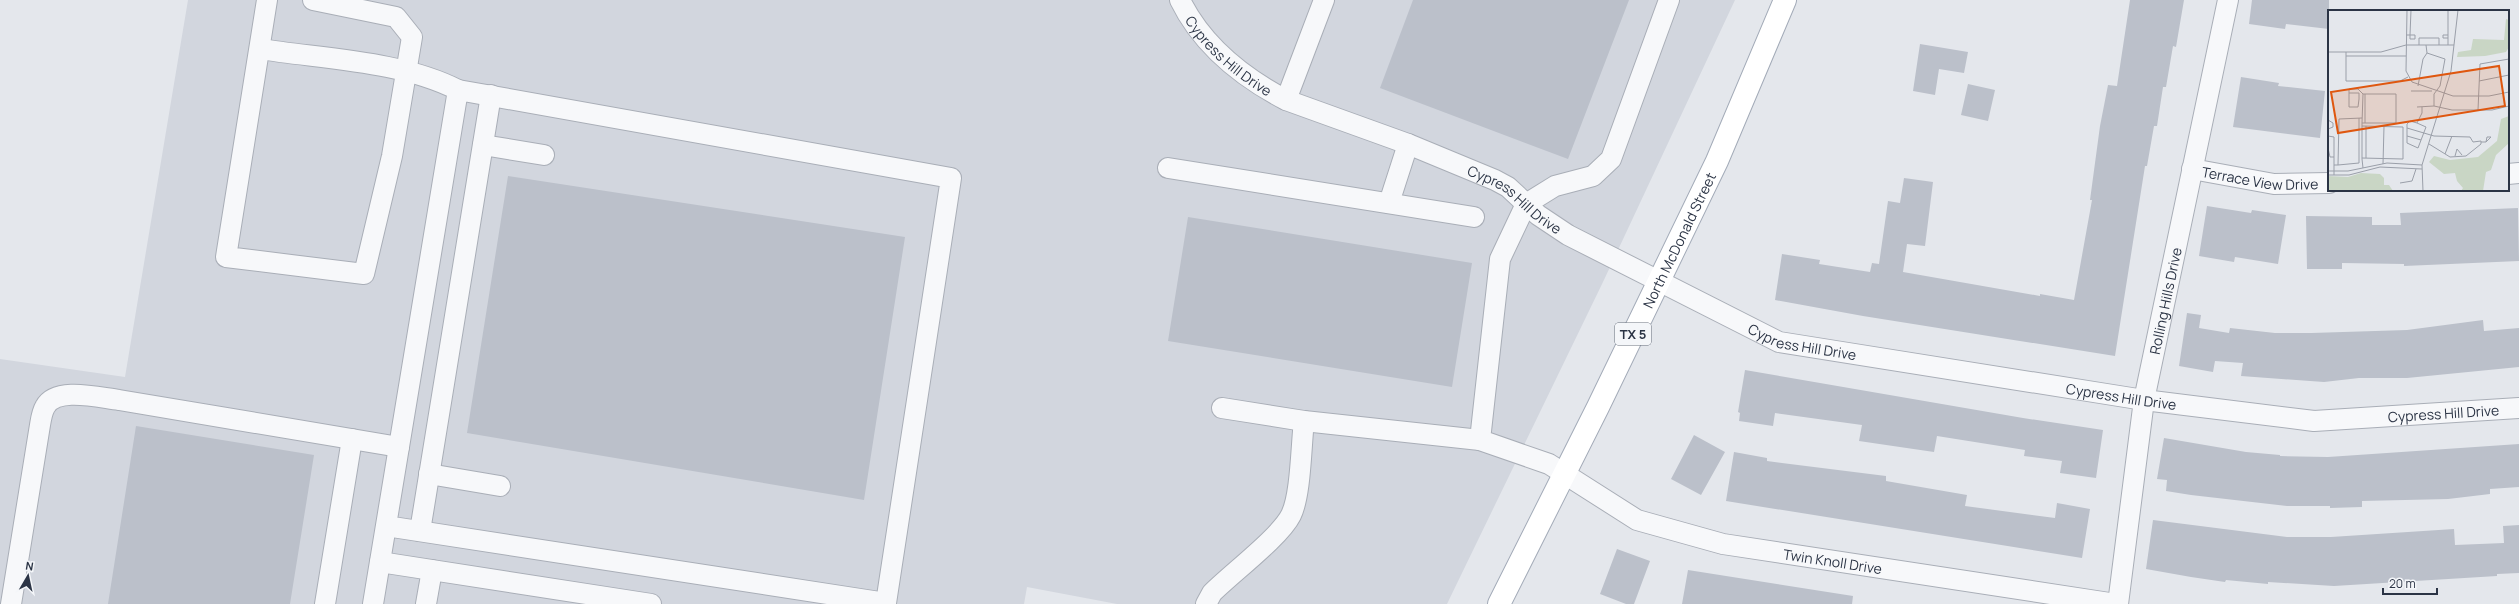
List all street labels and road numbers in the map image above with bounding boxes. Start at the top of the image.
street label: Cypress Hill Drive [1181,12,1276,100]
street label: Cypress Hill Drive [1465,160,1566,238]
street label: Terrace View Drive [2200,162,2318,194]
street label: North McDonald Street [1638,169,1720,311]
street label: Rolling Hills Drive [2144,246,2185,356]
street label: Cypress Hill Drive [1745,319,1858,364]
road number: TX 5 [1615,323,1651,345]
street label: Cypress Hill Drive [2065,378,2178,413]
street label: Cypress Hill Drive [2387,400,2500,426]
street label: Twin Knoll Drive [1782,544,1883,578]

